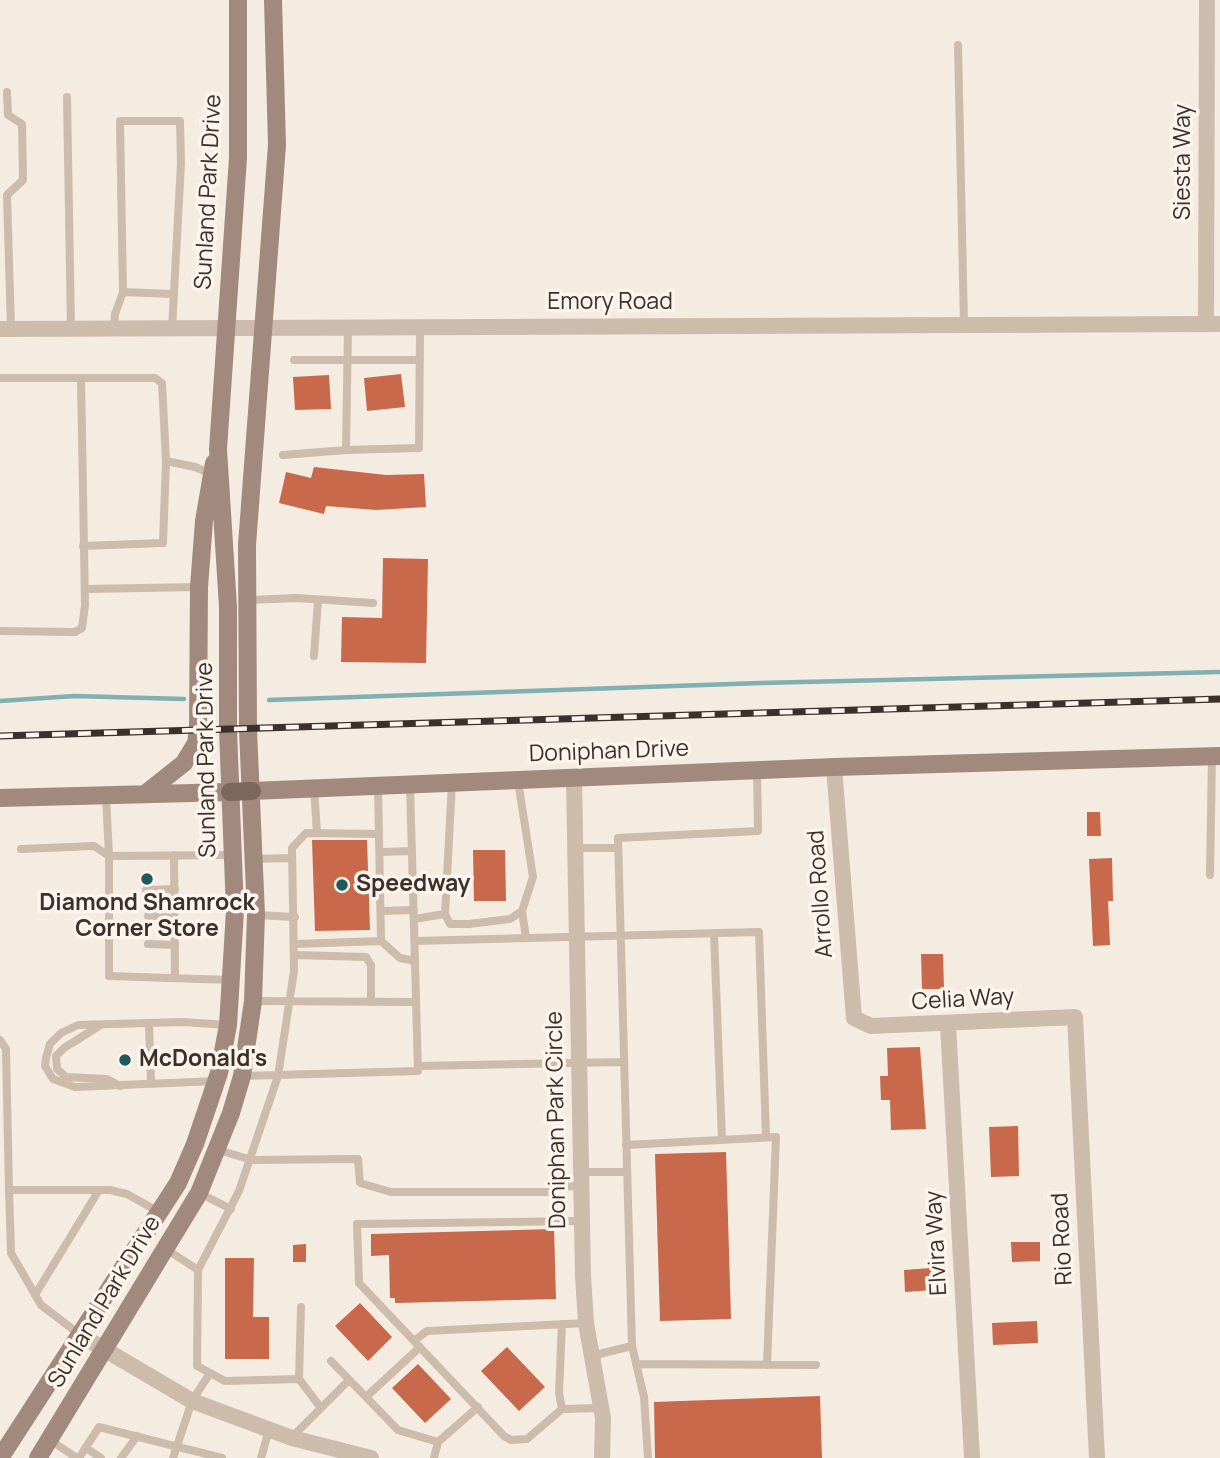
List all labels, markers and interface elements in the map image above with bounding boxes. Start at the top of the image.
street label: Sunland Park Drive [190,94,228,290]
street label: Siesta Way [1170,104,1198,220]
street label: Emory Road [547,289,673,317]
street label: Sunland Park Drive [191,662,223,858]
street label: Doniphan Drive [528,735,690,769]
street label: Arrollo Road [803,829,839,959]
marker: Diamond Shamrock Corner Store [139,871,155,887]
place label: Speedway [356,871,470,899]
marker: Speedway [334,877,350,893]
place label: Diamond Shamrock Corner Store [39,890,255,944]
street label: Celia Way [911,984,1015,1016]
street label: Doniphan Park Circle [541,1011,573,1229]
place label: McDonald's [139,1046,267,1074]
marker: McDonald's [117,1052,133,1068]
street label: Elvira Way [920,1190,954,1296]
street label: Rio Road [1047,1192,1079,1286]
street label: Sunland Park Drive [43,1211,167,1393]

